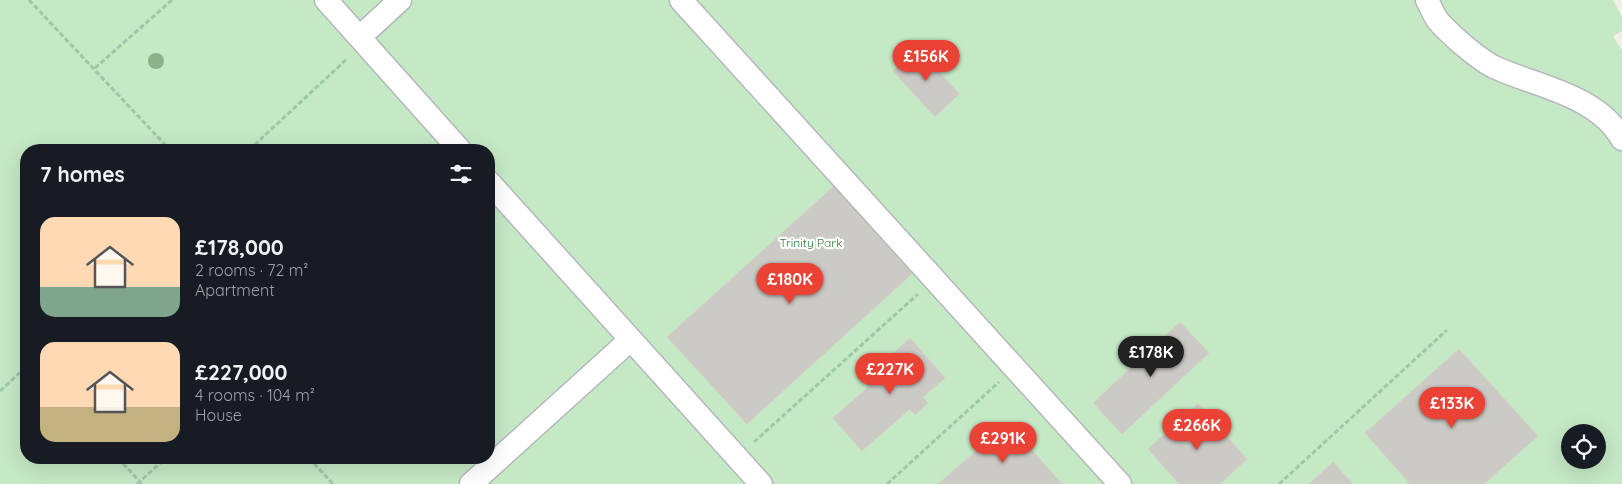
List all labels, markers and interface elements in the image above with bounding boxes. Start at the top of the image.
pin: £156K [891,39,961,82]
text: £156K [904,46,948,66]
icon: filters [447,160,475,188]
text: 7 homes [40,161,125,187]
text: £178,000 [195,234,284,260]
park label: Trinity Park [780,235,842,250]
icon: home [80,237,140,297]
text: 2 rooms · 72 m² [195,260,308,280]
pin: £180K [755,262,825,305]
text: £180K [767,269,813,289]
text: Apartment [195,280,275,300]
pin: £178K [1116,336,1186,378]
text: £178K [1129,342,1173,362]
pin: £227K [855,352,925,395]
text: £227,000 [195,359,287,385]
text: £227K [866,359,914,379]
icon: home [80,362,140,422]
text: 4 rooms · 104 m² [195,385,315,405]
pin: £133K [1417,386,1487,429]
text: £133K [1430,393,1474,413]
text: House [195,405,242,425]
pin: £266K [1162,408,1232,451]
text: £266K [1173,415,1221,435]
pin: £291K [968,422,1038,464]
map controls [1561,424,1606,469]
button: locate [1561,424,1606,469]
text: £291K [981,428,1025,448]

